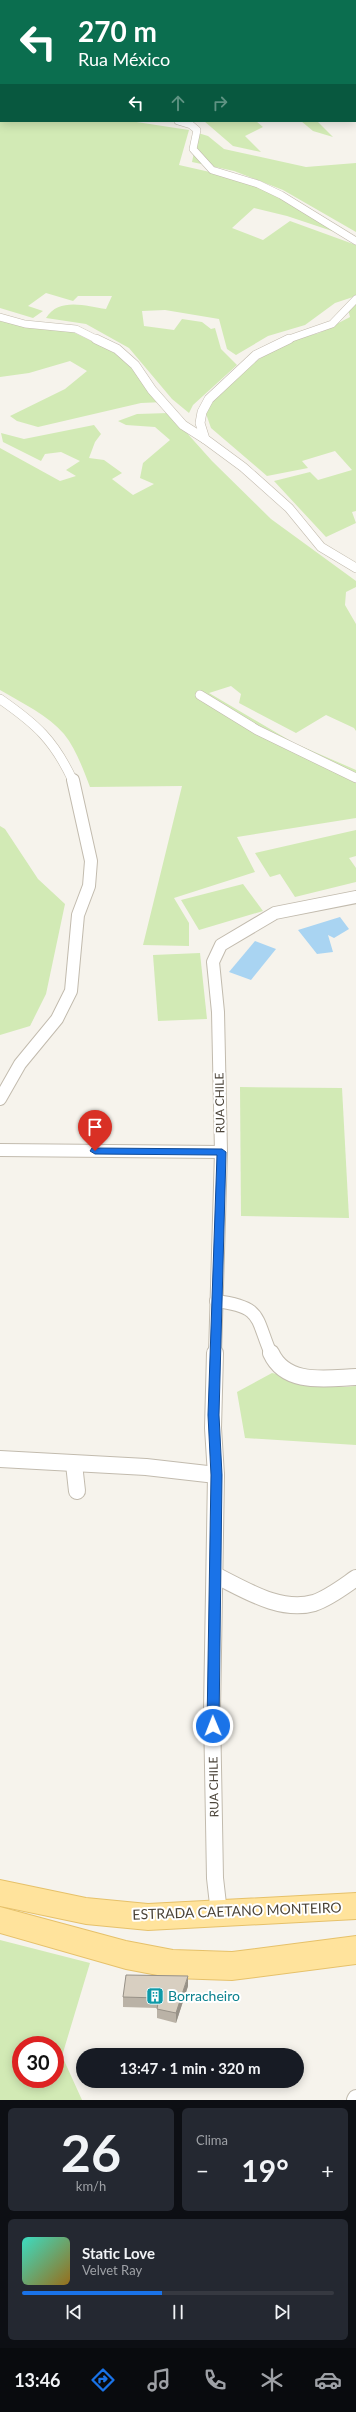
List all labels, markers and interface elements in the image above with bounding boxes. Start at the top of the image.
text: 270 m [78,14,157,48]
icon: left [12,16,64,68]
text: Rua México [78,48,170,70]
icon: left [125,92,147,114]
icon: ahead [167,92,189,114]
icon: right [209,92,231,114]
street label: RUA CHILE [211,1073,228,1133]
pin [78,1110,112,1151]
icon: arrive [84,1116,106,1138]
position arrow [192,1705,234,1747]
street label: RUA CHILE [205,1757,222,1817]
street label: ESTRADA CAETANO MONTEIRO [132,1898,342,1923]
building icon: Borracheiro [145,1986,165,2006]
place label: Borracheiro [168,1987,240,2004]
speed limit sign: 30 [12,2036,64,2088]
text: 13:47 · 1 min · 320 m [120,2059,260,2077]
text: 26 [61,2121,121,2183]
text: Clima [196,2132,228,2148]
text: 19° [241,2152,289,2188]
text: − [196,2157,209,2184]
text: + [321,2157,334,2184]
text: km/h [76,2178,106,2194]
text: Static Love [82,2244,155,2262]
text: Velvet Ray [82,2262,142,2278]
icon: previous [63,2301,85,2323]
icon: pause [167,2301,189,2323]
icon: next [271,2301,293,2323]
icon: directions [89,2366,117,2394]
icon: music [145,2366,173,2394]
icon: phone [201,2366,229,2394]
icon: climate [258,2366,286,2394]
icon: car [314,2366,342,2394]
text: 13:46 [14,2369,61,2391]

